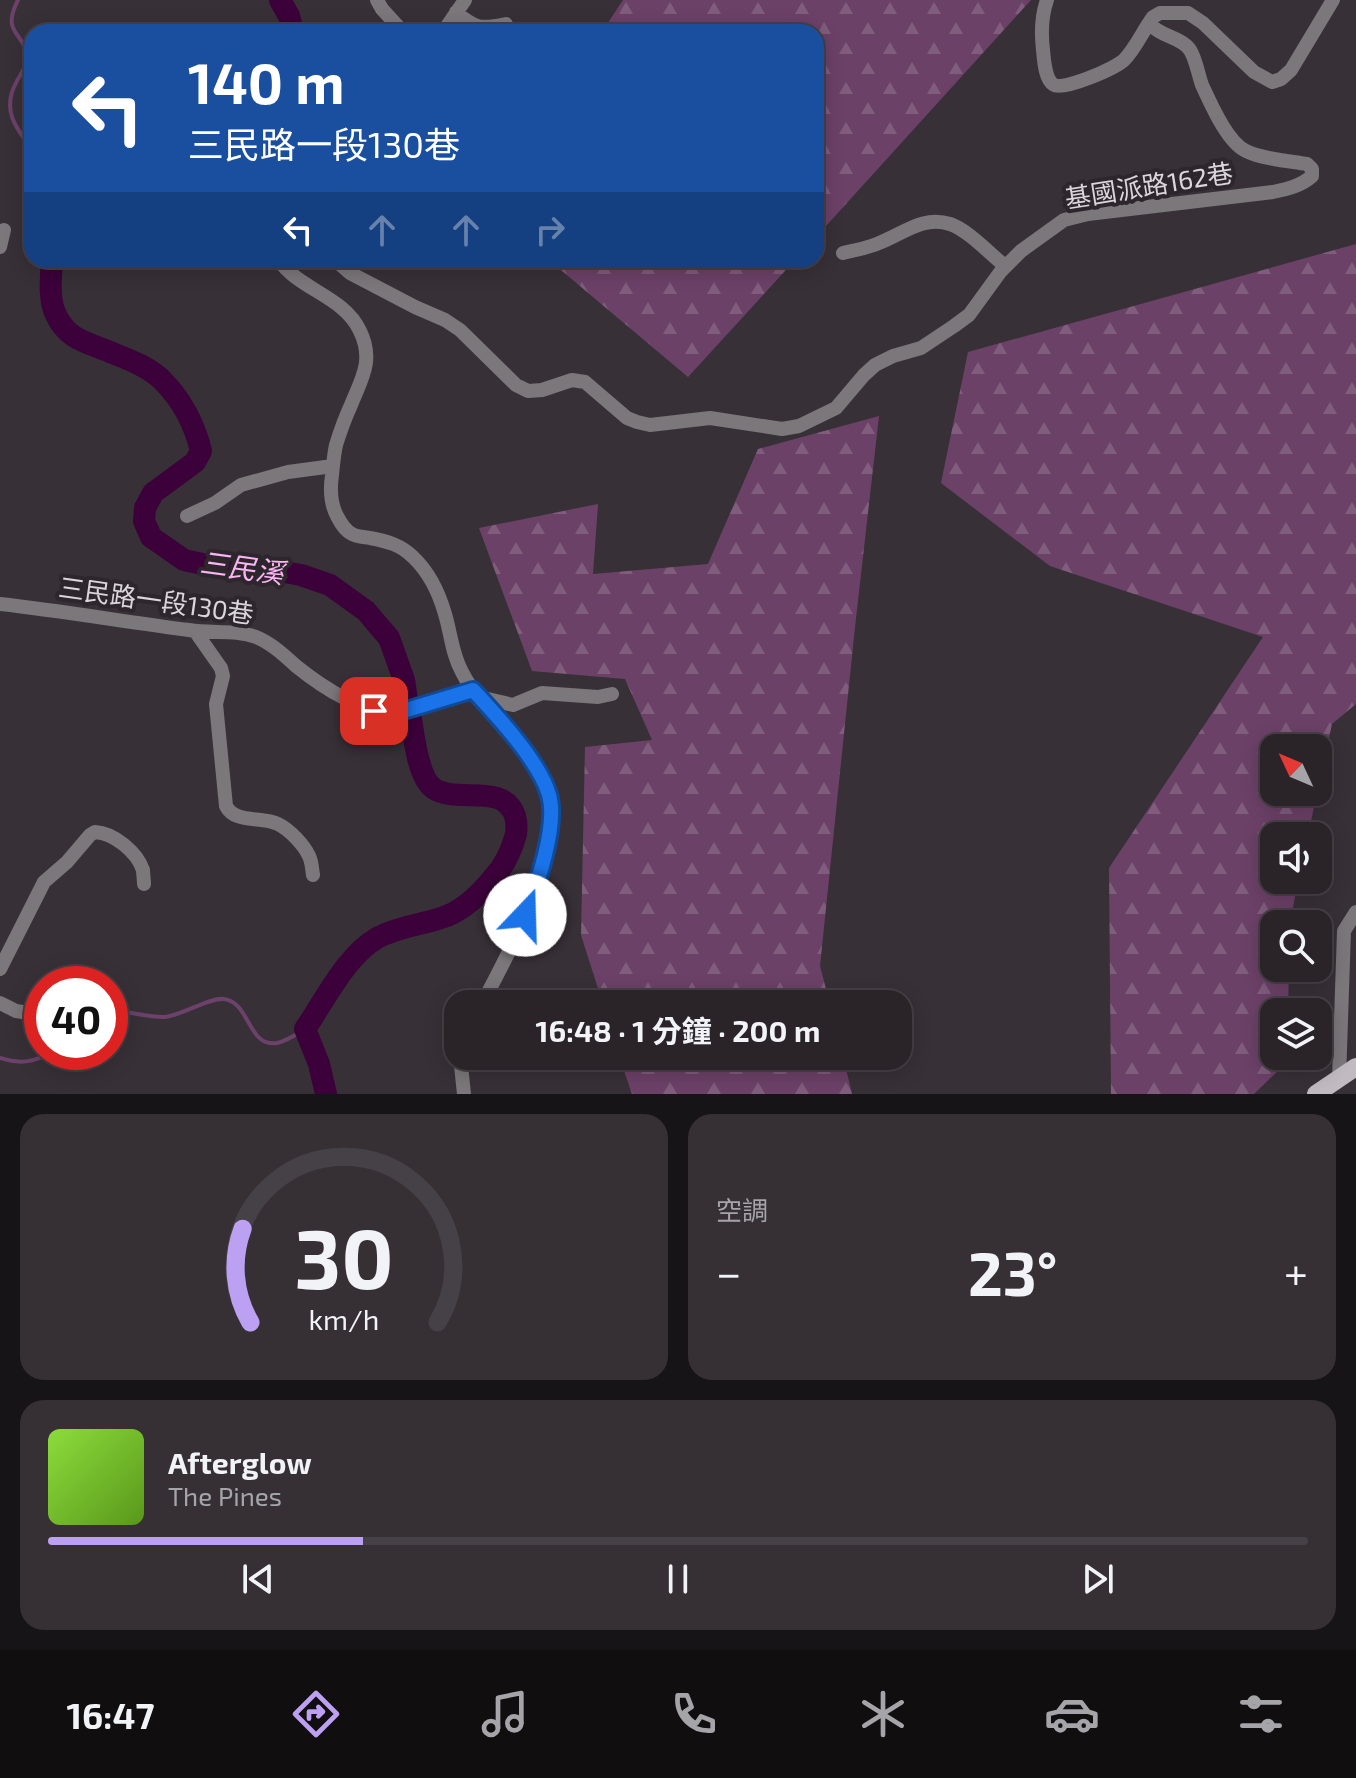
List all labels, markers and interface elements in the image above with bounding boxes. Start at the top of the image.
text: 140 m [188,48,345,115]
icon: left [56,56,160,160]
text: 三民路一段130巷 [188,122,460,165]
street label: 基國派路162巷 [1062,156,1235,213]
icon: left [276,208,320,252]
icon: ahead [360,208,404,252]
icon: ahead [444,208,488,252]
icon: right [528,208,572,252]
water label: 三民溪 [198,544,290,590]
street label: 三民路一段130巷 [57,570,256,629]
pin [340,677,408,745]
icon: arrive [352,689,396,733]
north arrow [1260,734,1332,806]
map controls [1260,734,1332,1070]
button: sound [1260,822,1332,894]
position arrow [483,873,567,957]
button: search [1260,910,1332,982]
speed limit sign: 40 [24,966,128,1070]
button: layers [1260,998,1332,1070]
text: 16:48 · 1 分鐘 · 200 m [536,1012,820,1048]
text: 空調 [716,1194,768,1225]
text: 30 [294,1206,394,1306]
text: 23° [968,1236,1058,1308]
text: − [716,1245,742,1298]
text: + [1284,1245,1308,1298]
text: km/h [309,1301,379,1336]
text: Afterglow [168,1444,312,1480]
text: The Pines [168,1480,282,1511]
icon: previous [236,1557,280,1601]
icon: pause [656,1557,700,1601]
icon: next [1076,1557,1120,1601]
icon: directions [288,1686,344,1742]
icon: music [477,1686,533,1742]
icon: phone [666,1686,722,1742]
icon: climate [855,1686,911,1742]
icon: car [1044,1686,1100,1742]
icon: filters [1233,1686,1289,1742]
text: 16:47 [67,1693,155,1736]

